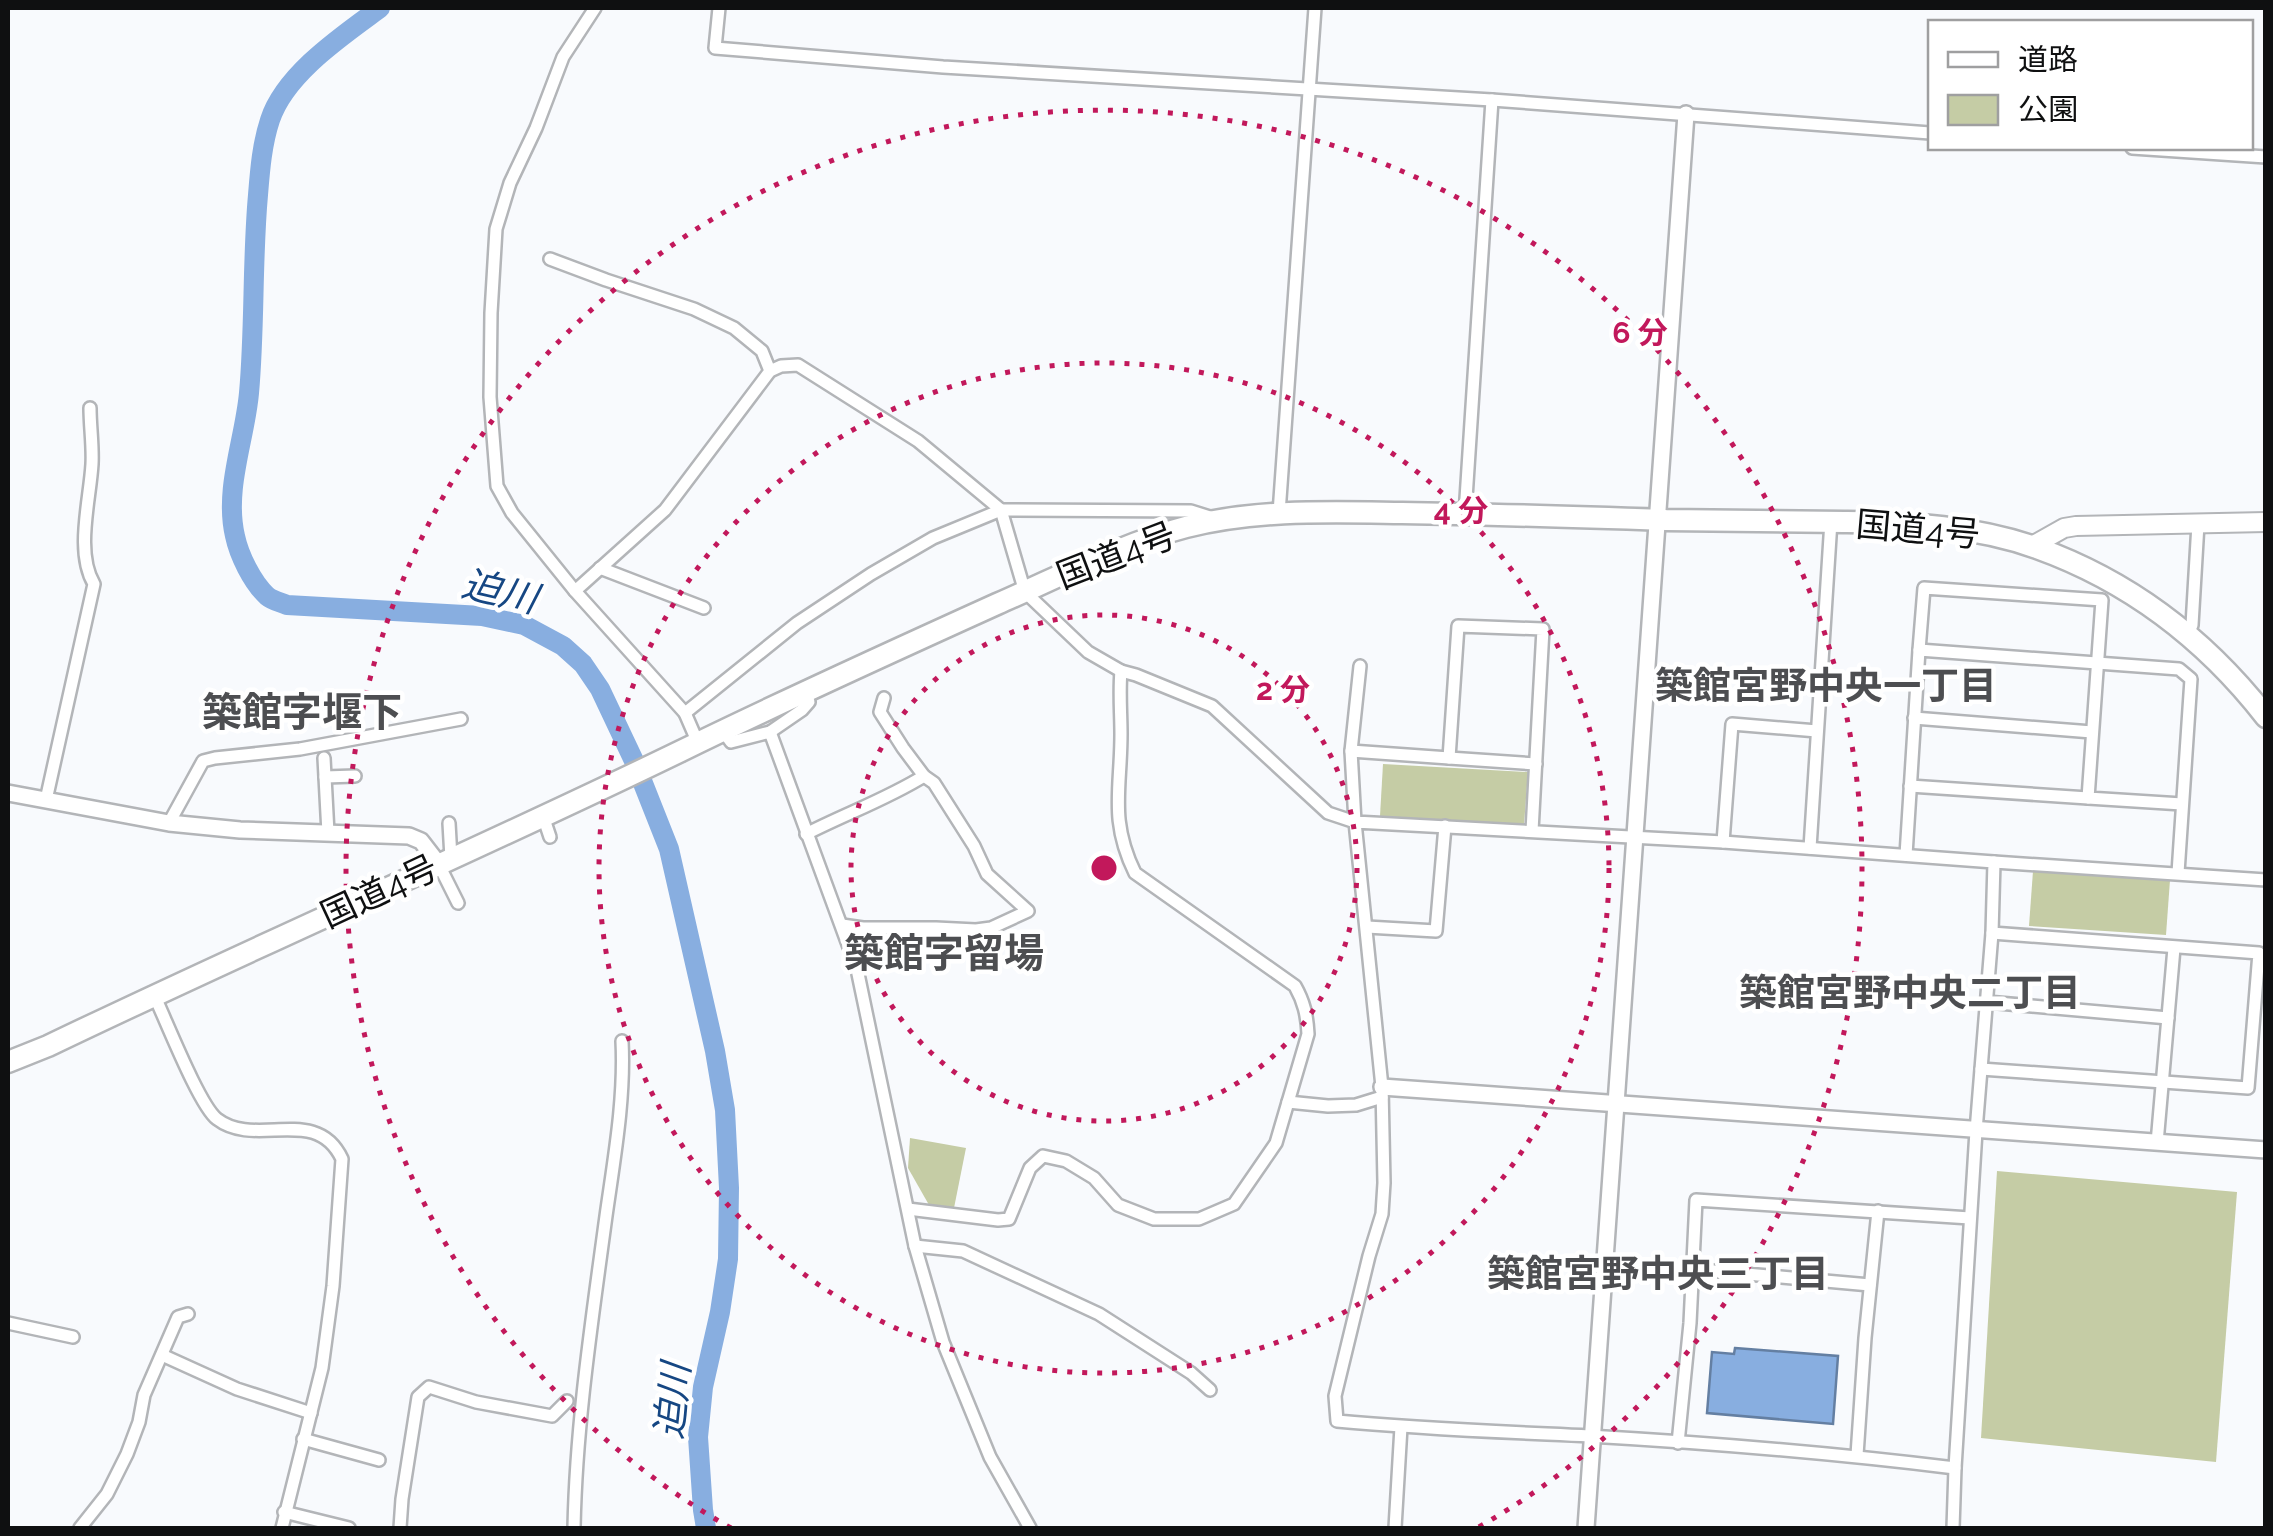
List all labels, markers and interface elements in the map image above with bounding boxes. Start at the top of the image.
legend [1928,20,2253,150]
text: 道路 [2018,42,2078,77]
text: 公園 [2018,92,2078,127]
text: 6 分 [1612,315,1668,350]
text: 4 分 [1434,493,1488,528]
street label: 国道4号 [1854,503,1982,555]
street label: 国道4号 [1051,514,1181,596]
water label: 迫川 [458,561,546,622]
district label: 築館宮野中央一丁目 [1655,663,1997,708]
text: 2 分 [1256,672,1310,707]
district label: 築館字堰下 [202,688,402,735]
street label: 国道4号 [314,846,444,936]
centre of rings [1086,850,1122,886]
district label: 築館字留場 [844,929,1044,976]
district label: 築館宮野中央二丁目 [1739,970,2081,1015]
district label: 築館宮野中央三丁目 [1487,1251,1829,1296]
water label: 迫川 [646,1357,699,1441]

